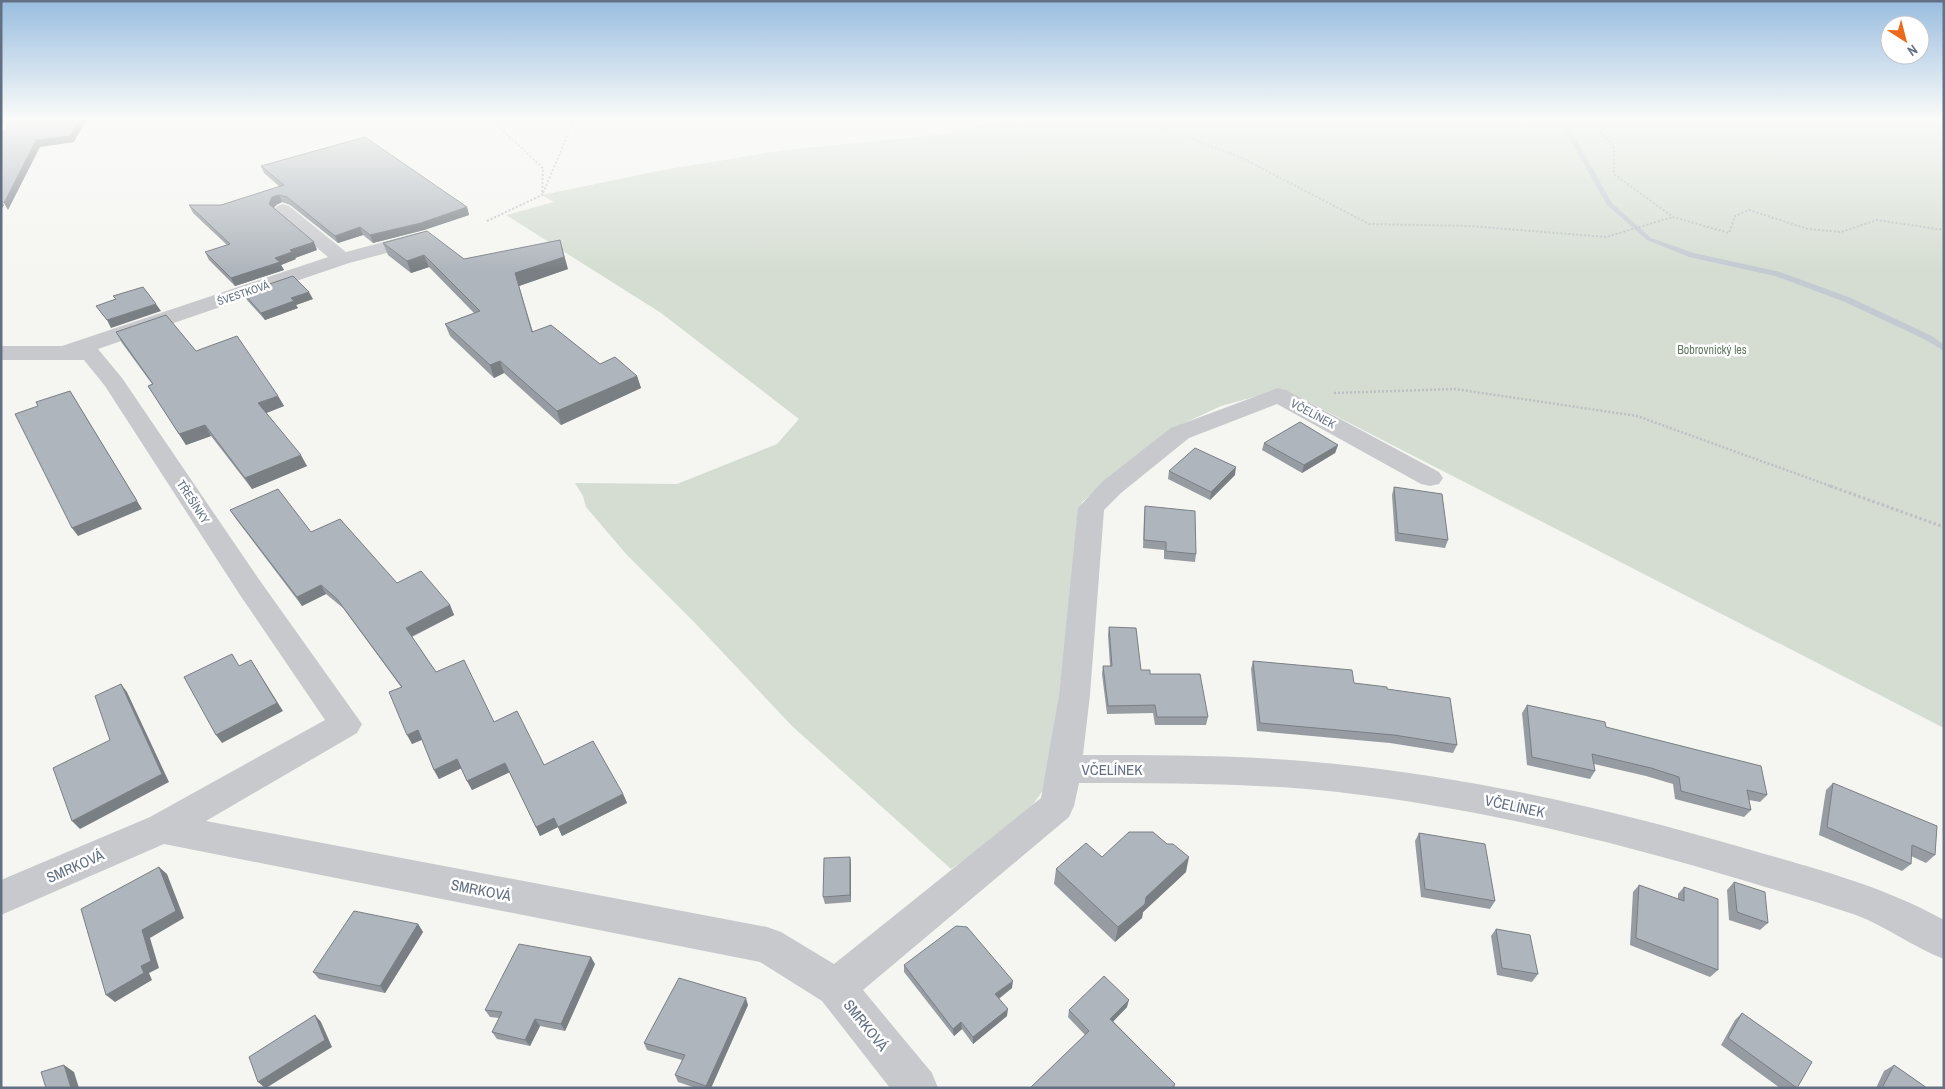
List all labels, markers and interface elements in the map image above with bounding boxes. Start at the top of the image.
north arrow [1880,15,1930,65]
text: N [1904,41,1921,60]
street label: ŠVESTKOVÁ [215,277,272,308]
park label: Bobrovnický les [1677,342,1747,358]
street label: VČELÍNEK [1288,396,1339,433]
street label: TŘEŠÍNKY [173,477,213,527]
street label: VČELÍNEK [1082,759,1143,780]
street label: VČELÍNEK [1483,789,1548,823]
street label: SMRKOVÁ [43,844,108,888]
street label: SMRKOVÁ [449,874,514,906]
street label: SMRKOVÁ [839,995,894,1056]

